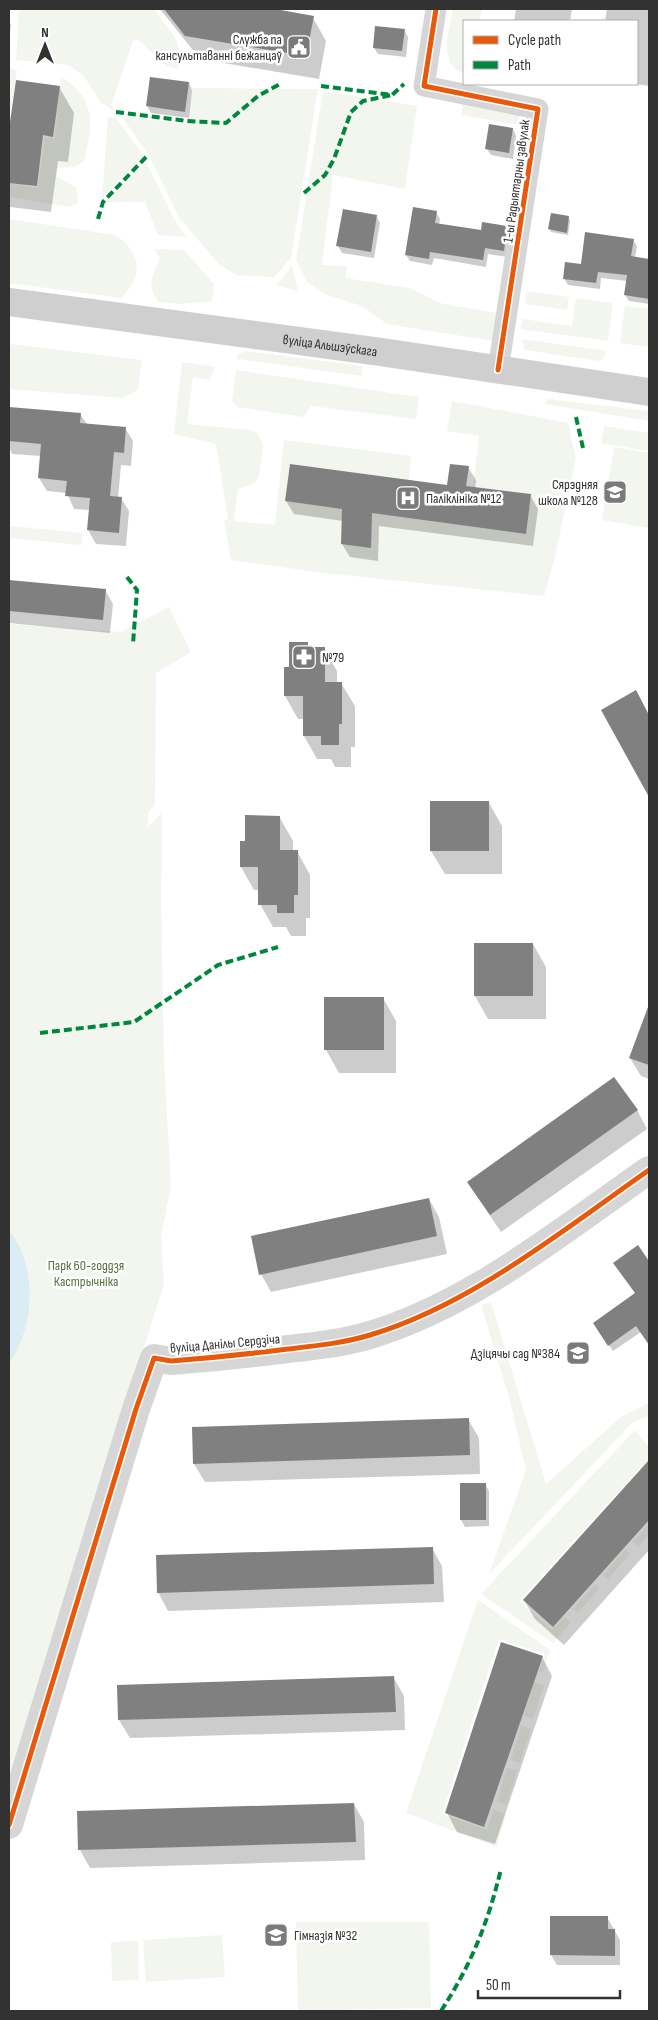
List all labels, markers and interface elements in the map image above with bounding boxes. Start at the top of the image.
north arrow [20,20,70,70]
legend [463,20,638,85]
text: N [41,24,49,41]
place label: Служба па кансультаванні бежанцаў [155,31,283,64]
text: Cycle path [508,31,561,50]
public building icon: Служба па кансультаванні бежанцаў [286,34,312,60]
text: Path [508,56,531,75]
street label: 1-ы Радыятарны завулак [499,118,534,244]
street label: вуліца Альшэўскага [282,331,378,360]
place label: Сярэдняя школа №128 [538,476,598,509]
school or university icon: Сярэдняя школа №128 [602,479,628,505]
hospital icon: Паліклініка №12 [395,485,421,511]
place label: Паліклініка №12 [426,490,502,507]
pharmacy icon: №79 [291,644,317,670]
place label: №79 [322,649,344,666]
park label: Парк 60-годдзя Кастрычніка [48,1257,124,1290]
street label: вуліца Данілы Сердзіча [169,1330,281,1357]
school or university icon: Дзіцячы сад №384 [565,1340,591,1366]
place label: Дзіцячы сад №384 [471,1345,560,1362]
school or university icon: Гімназія №32 [263,1922,289,1948]
place label: Гімназія №32 [294,1927,358,1944]
scale bar [478,1968,620,2000]
text: 50 m [486,1976,511,1995]

